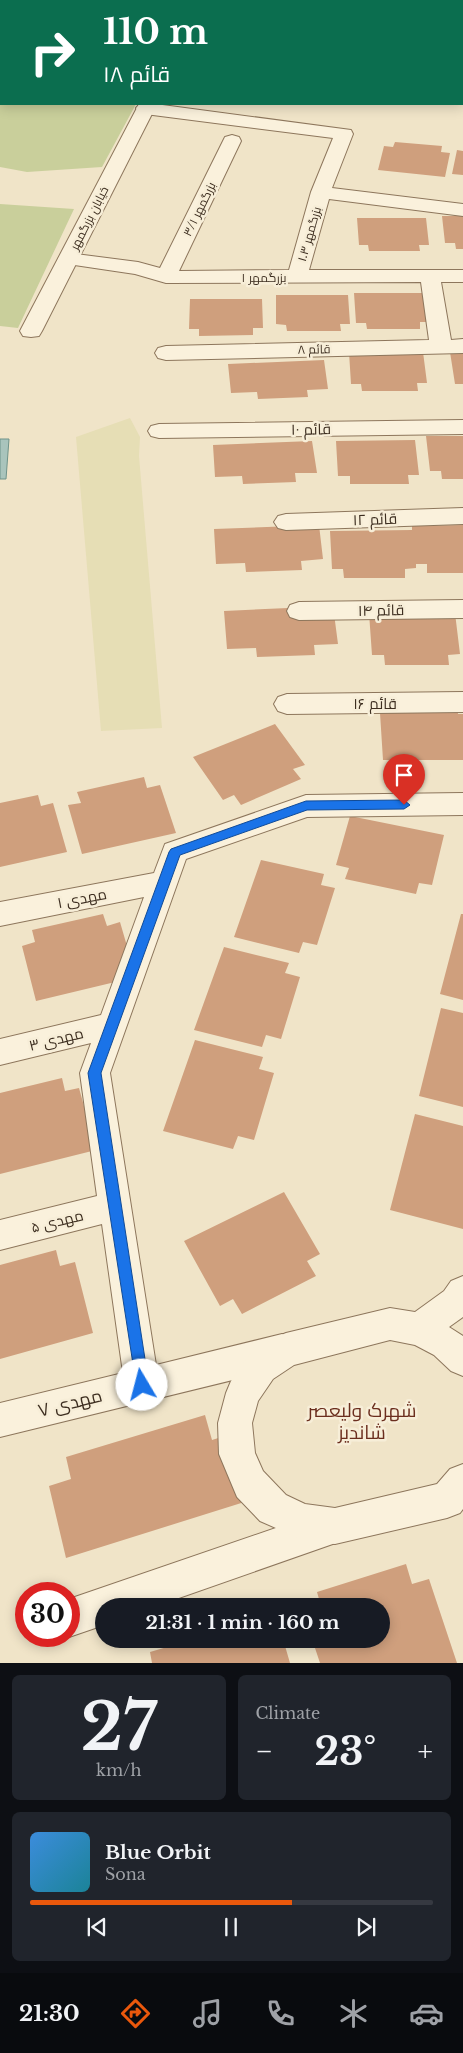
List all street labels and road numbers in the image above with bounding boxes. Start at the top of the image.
street label: بزرگمهر ۳/۱ [179,179,219,239]
street label: خیابان بزرگمهر [66,184,111,253]
street label: بزرگمهر ۱.۳ [294,205,324,263]
street label: بزرگمهر ۱ [242,270,286,285]
street label: قائم ۸ [297,341,331,358]
street label: قائم ۱۰ [291,419,331,440]
street label: قائم ۱۲ [353,509,397,530]
street label: قائم ۱۴ [358,600,404,621]
street label: قائم ۱۶ [353,694,397,714]
street label: مهدی ۱ [56,884,109,913]
street label: مهدی ۳ [27,1023,85,1056]
street label: مهدی ۵ [29,1205,86,1238]
street label: مهدی ۷ [36,1384,104,1422]

